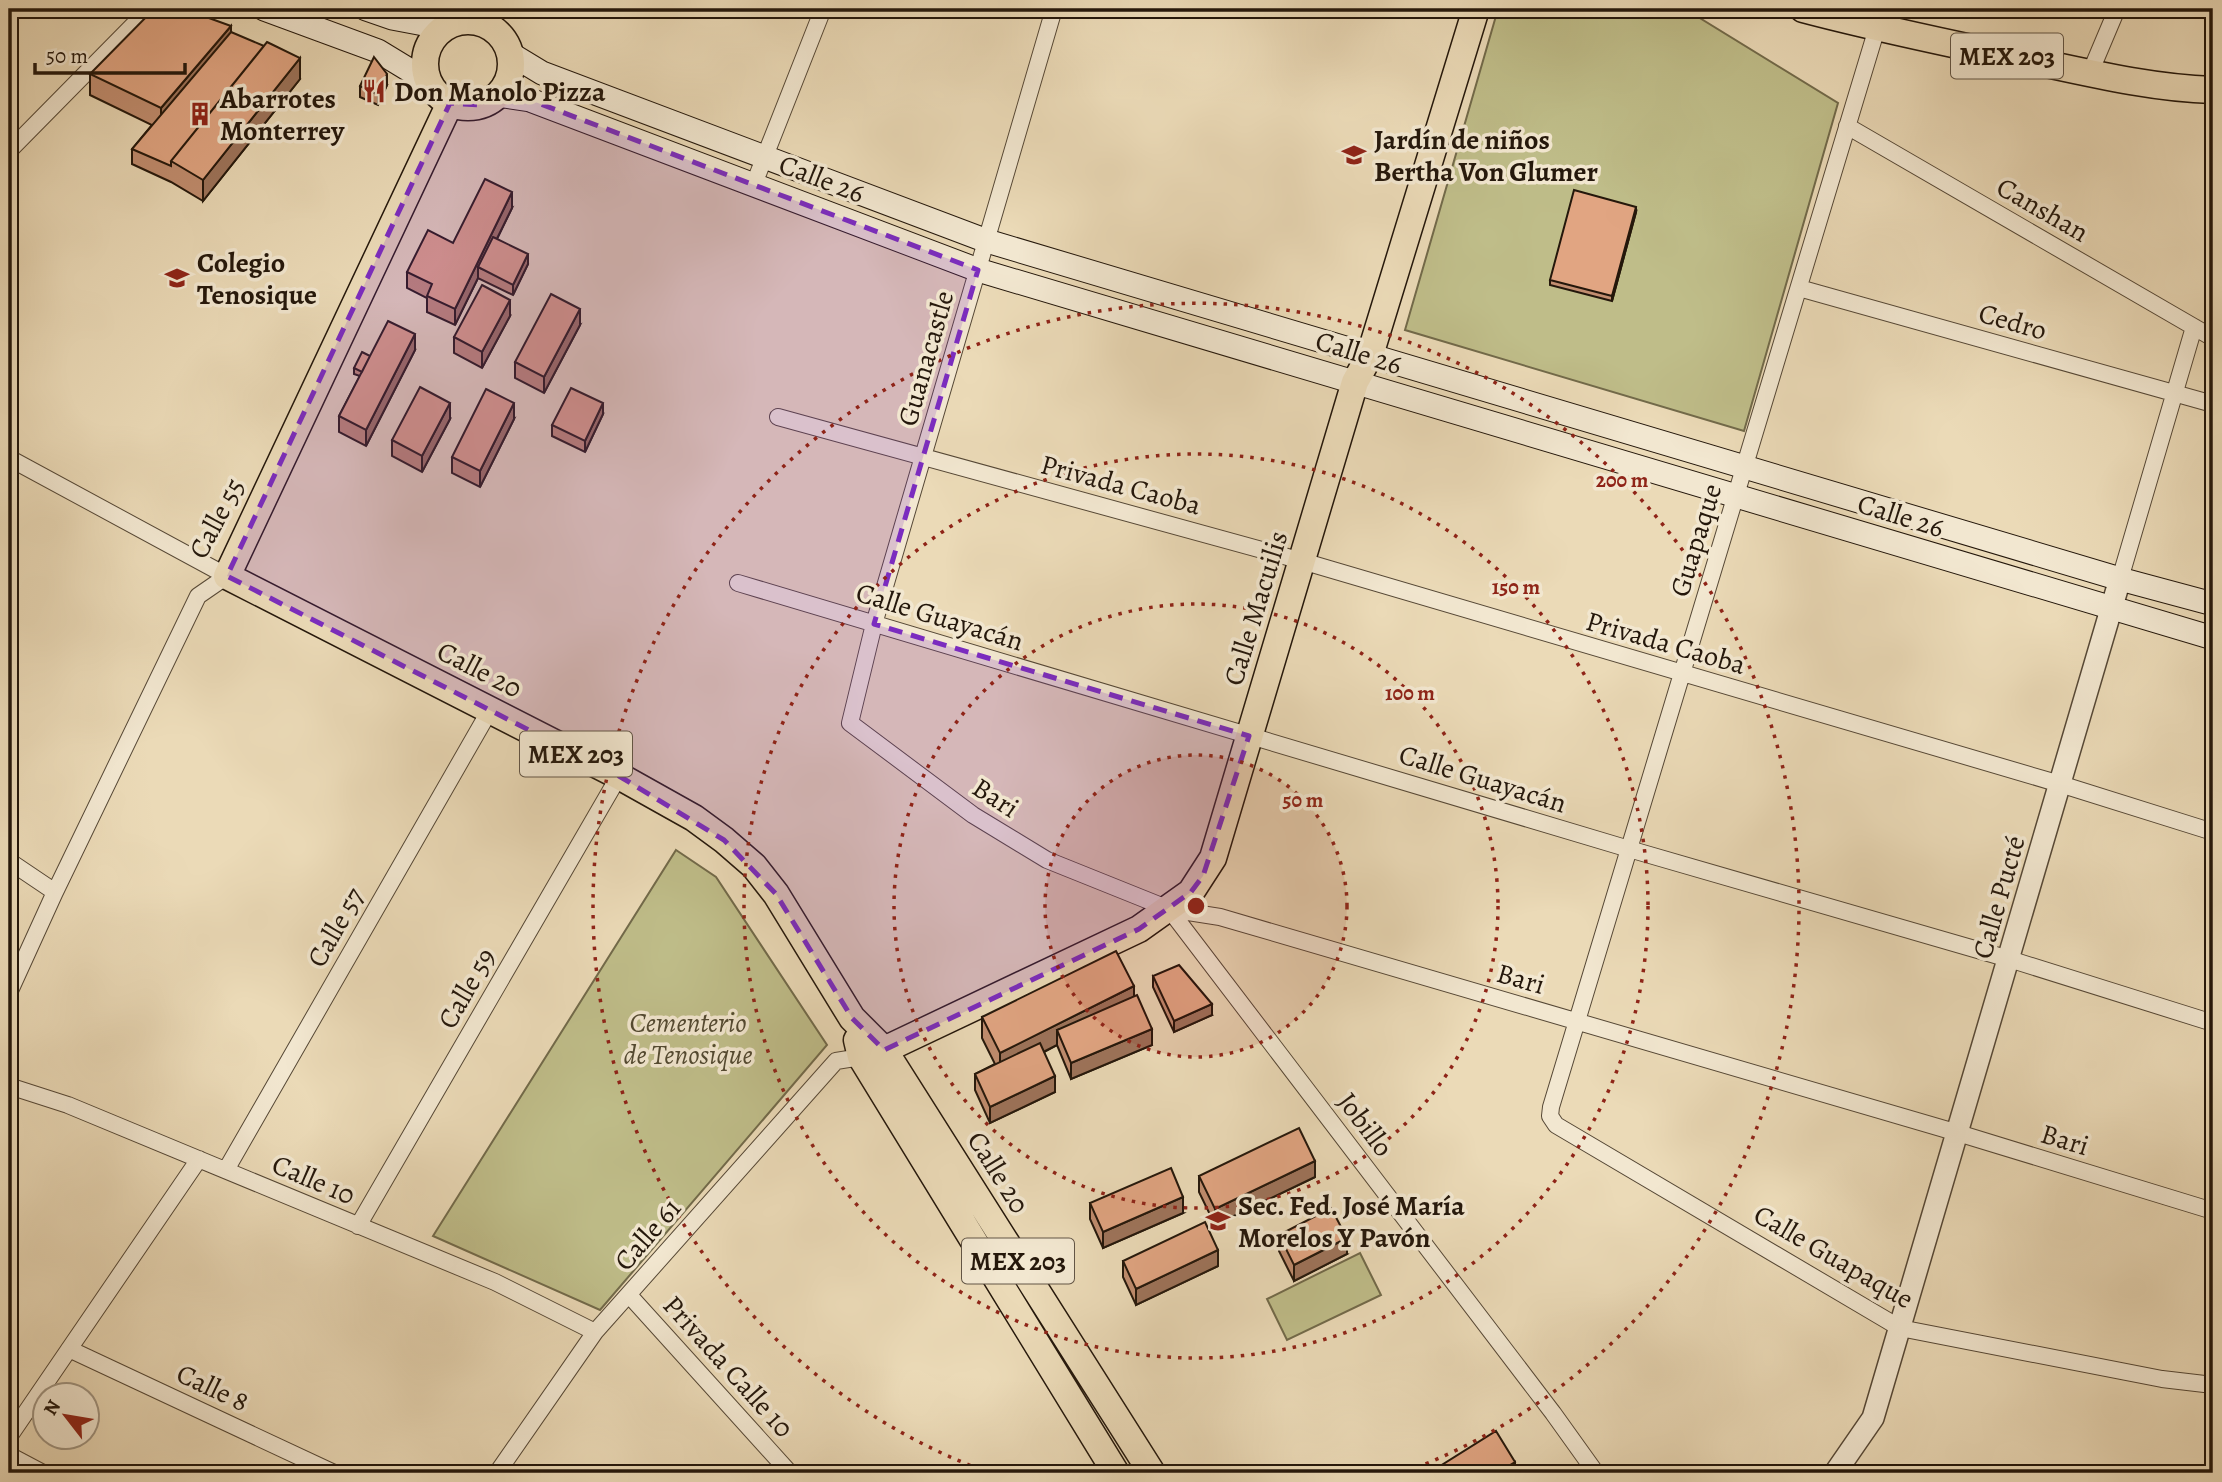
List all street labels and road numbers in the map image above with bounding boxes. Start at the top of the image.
road number: MEX 203 [1951,34,2063,78]
street label: Calle 26 [773,145,870,213]
street label: Canshan [1989,168,2096,251]
street label: Guanacastle [889,286,963,430]
street label: Cedro [1974,294,2051,350]
street label: Calle 26 [1311,322,1407,384]
street label: Privada Caoba [1036,445,1205,525]
street label: Calle 55 [180,471,254,566]
street label: Guapaque [1661,479,1731,601]
street label: Calle 26 [1853,485,1949,547]
street label: Calle Macuilis [1214,526,1297,690]
street label: Calle Guayacán [851,573,1028,660]
street label: Privada Caoba [1582,602,1750,684]
street label: Calle 20 [431,632,529,707]
road number: MEX 203 [520,732,632,776]
street label: Calle Guayacán [1394,735,1571,822]
street label: Bari [965,769,1026,827]
street label: Calle Pucté [1963,831,2035,963]
street label: Calle 57 [298,881,374,974]
street label: Calle 59 [429,941,505,1036]
street label: Bari [1492,954,1549,1004]
street label: Jobillo [1328,1085,1402,1165]
street label: Bari [2036,1115,2093,1165]
street label: Calle 20 [958,1124,1038,1221]
street label: Calle 10 [266,1145,361,1214]
street label: Calle 61 [606,1190,690,1279]
street label: Calle Guapaque [1747,1196,1920,1318]
road number: MEX 203 [962,1238,1074,1284]
street label: Privada Calle 10 [654,1287,802,1446]
street label: Calle 8 [170,1355,255,1421]

